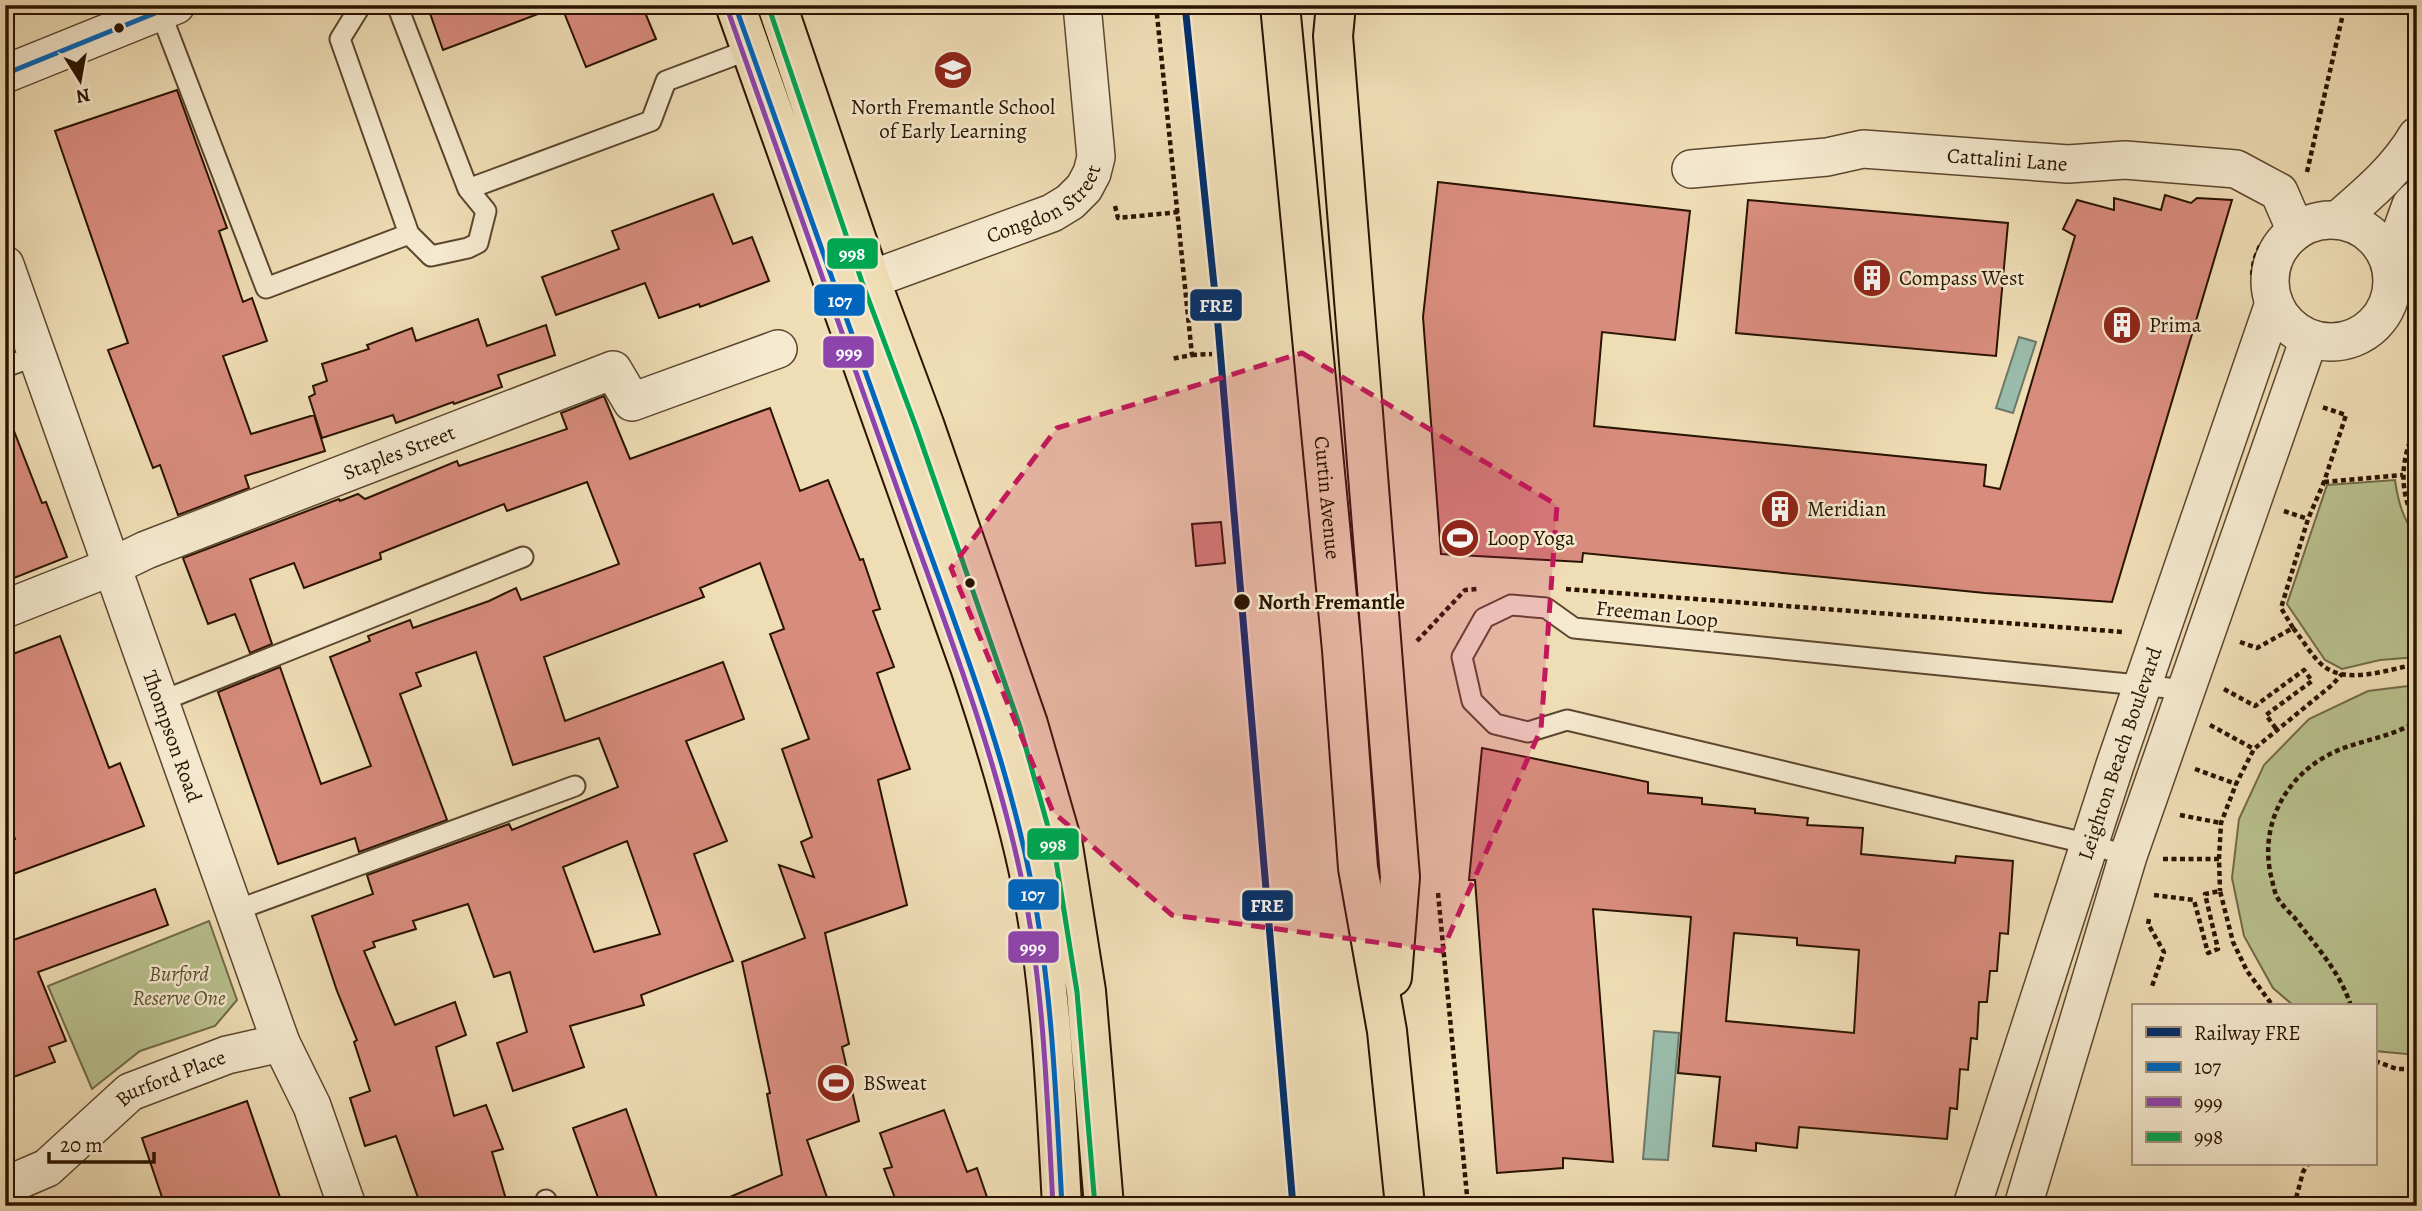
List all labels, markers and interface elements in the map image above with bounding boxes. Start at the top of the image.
unlabelled marker [112,21,126,35]
north arrow [46,46,116,116]
school or university icon: North Fremantle School of Early Learning [932,49,974,91]
text: N [74,82,92,110]
place label: North Fremantle School of Early Learning [851,93,1055,145]
street label: Cattalini Lane [1946,141,2068,178]
street label: Congdon Street [983,162,1107,250]
line badge: 998 [826,237,879,270]
text: 998 [839,241,865,267]
building icon: Compass West [1851,257,1893,299]
place label: Compass West [1899,264,2024,292]
line badge: 107 [813,283,866,317]
text: 107 [828,288,853,314]
line badge: FRE [1189,288,1243,322]
text: FRE [1199,293,1233,319]
building icon: Prima [2101,304,2143,346]
place label: Prima [2149,311,2202,339]
line badge: 999 [822,335,875,369]
text: 999 [836,340,862,366]
street label: Staples Street [339,418,459,487]
street label: Curtin Avenue [1308,435,1347,561]
building icon: Meridian [1759,488,1801,530]
place label: Meridian [1807,495,1886,523]
sports icon: Loop Yoga [1439,517,1481,559]
place label: Loop Yoga [1487,524,1575,552]
unlabelled marker [963,576,977,590]
place label: North Fremantle [1258,588,1405,616]
marker: North Fremantle [1232,592,1252,612]
street label: Freeman Loop [1595,594,1719,634]
street label: Leighton Beach Boulevard [2071,642,2169,864]
street label: Thompson Road [136,666,209,807]
line badge: 998 [1026,827,1080,861]
text: 998 [1040,832,1066,858]
line badge: 107 [1007,878,1060,911]
text: 107 [1021,882,1046,908]
line badge: FRE [1241,889,1294,922]
text: FRE [1250,893,1284,919]
line badge: 999 [1007,930,1060,964]
text: 999 [1020,935,1046,961]
park label: Burford Reserve One [133,960,226,1012]
legend [2132,1004,2376,1166]
text: Railway FRE [2194,1019,2301,1047]
street label: Burford Place [109,1043,230,1113]
text: 107 [2194,1053,2221,1081]
sports icon: BSweat [815,1062,857,1104]
place label: BSweat [863,1069,927,1097]
text: 999 [2194,1089,2223,1117]
scale bar [49,1120,154,1164]
text: 998 [2194,1123,2223,1151]
text: 20 m [60,1131,103,1159]

